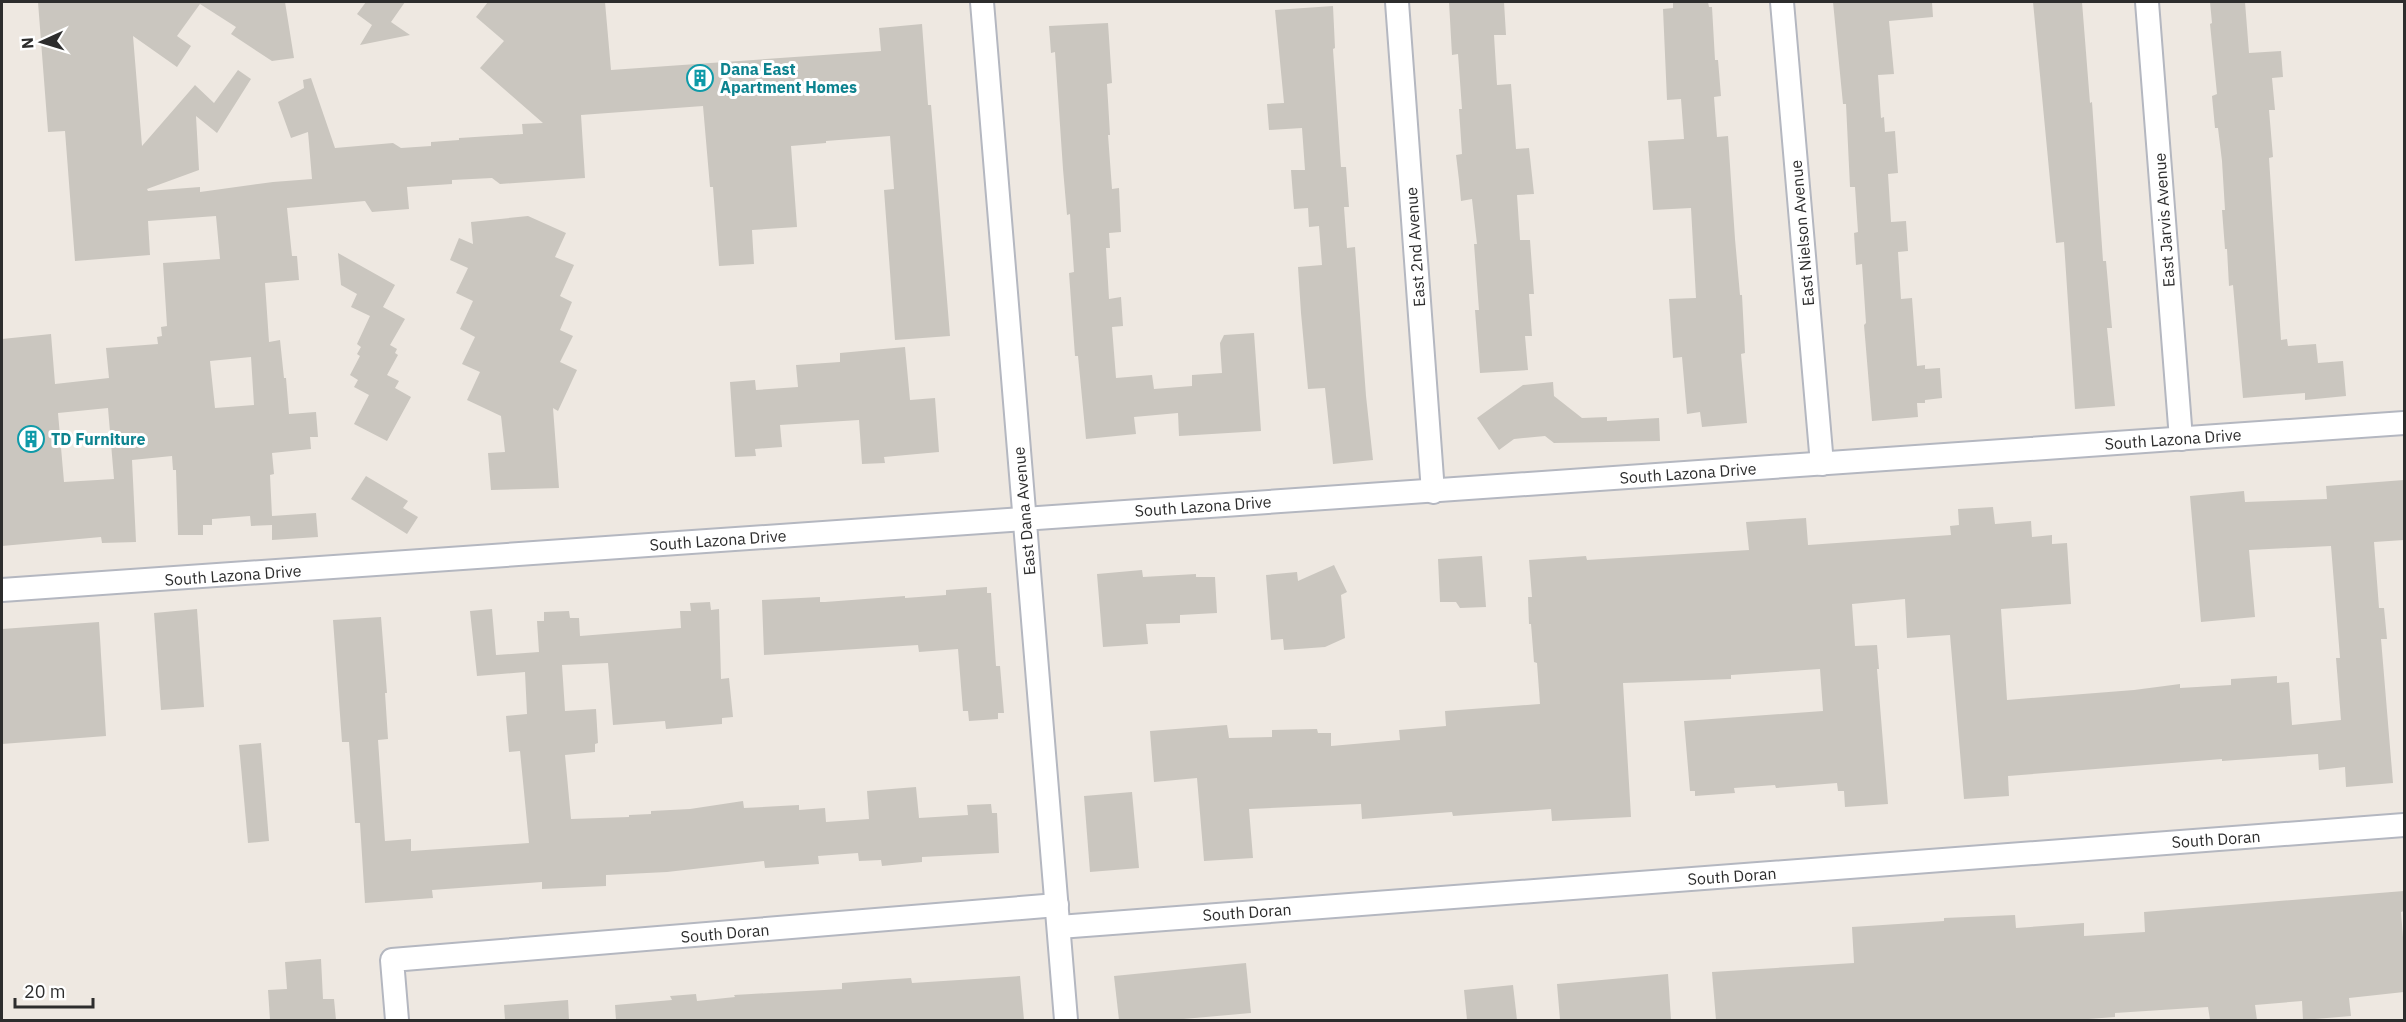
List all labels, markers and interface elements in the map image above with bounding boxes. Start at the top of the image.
north arrow [12,12,72,72]
text: N [17,37,37,50]
place label: Dana East Apartment Homes [720,59,857,97]
building icon: Dana East Apartment Homes [685,63,715,93]
street label: East Jarvis Avenue [2149,152,2179,288]
street label: East Nielson Avenue [1786,159,1818,307]
street label: East 2nd Avenue [1401,186,1429,308]
building icon: TD Furniture [16,424,46,454]
street label: South Lazona Drive [2104,424,2242,454]
place label: TD Furniture [51,429,145,449]
street label: East Dana Avenue [1008,446,1040,576]
street label: South Lazona Drive [1619,458,1757,488]
street label: South Lazona Drive [1134,491,1272,521]
street label: South Lazona Drive [649,525,787,555]
street label: South Lazona Drive [164,560,302,590]
street label: South Doran [2171,826,2261,852]
street label: South Doran [1687,863,1777,889]
street label: South Doran [1202,899,1292,925]
street label: South Doran [680,919,770,947]
scale bar [15,971,93,1009]
text: 20 m [24,980,66,1003]

